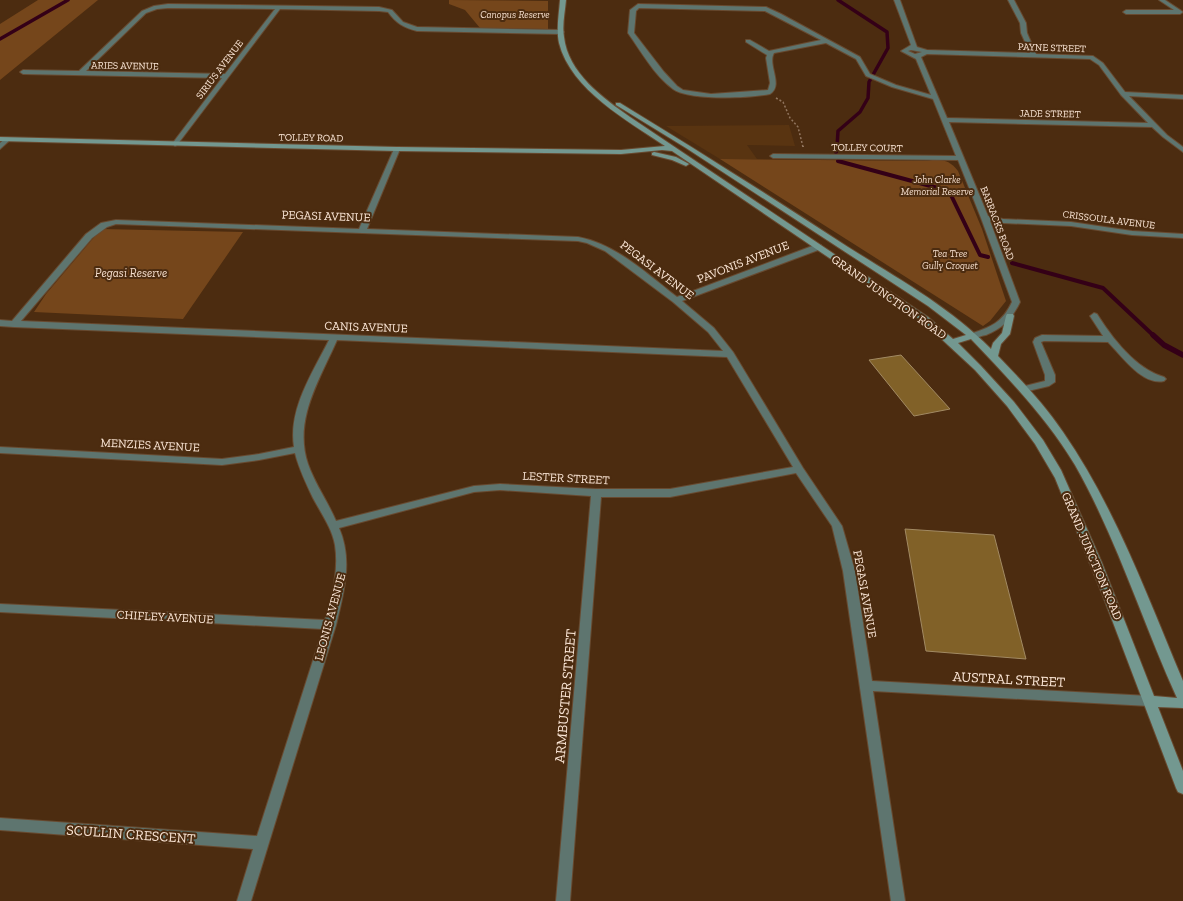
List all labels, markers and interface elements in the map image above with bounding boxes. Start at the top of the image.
park label: Canopus Reserve [480,9,550,21]
street label: SIRIUS AVENUE [194,38,246,102]
street label: PAYNE STREET [1018,41,1086,55]
street label: ARIES AVENUE [91,59,159,73]
street label: JADE STREET [1019,107,1081,121]
street label: TOLLEY ROAD [278,131,343,145]
street label: TOLLEY COURT [831,141,903,155]
park label: John Clarke Memorial Reserve [901,174,973,198]
street label: BARRACKS ROAD [977,185,1017,262]
street label: PEGASI AVENUE [281,207,371,225]
street label: CRISSOULA AVENUE [1062,208,1156,232]
street label: PEGASI AVENUE [617,238,697,302]
street label: PAVONIS AVENUE [695,238,791,286]
park label: Tea Tree Gully Croquet [922,248,979,272]
street label: GRAND JUNCTION ROAD [829,252,949,342]
park label: Pegasi Reserve [95,266,167,280]
street label: CANIS AVENUE [324,319,408,335]
street label: MENZIES AVENUE [100,435,200,455]
street label: LESTER STREET [522,469,611,487]
street label: GRAND JUNCTION ROAD [1059,490,1125,622]
street label: PEGASI AVENUE [850,549,880,639]
street label: LEONIS AVENUE [312,572,348,662]
street label: CHIFLEY AVENUE [116,607,214,627]
street label: ARMBUSTER STREET [551,628,580,764]
street label: AUSTRAL STREET [952,668,1066,691]
street label: SCULLIN CRESCENT [66,822,196,848]

